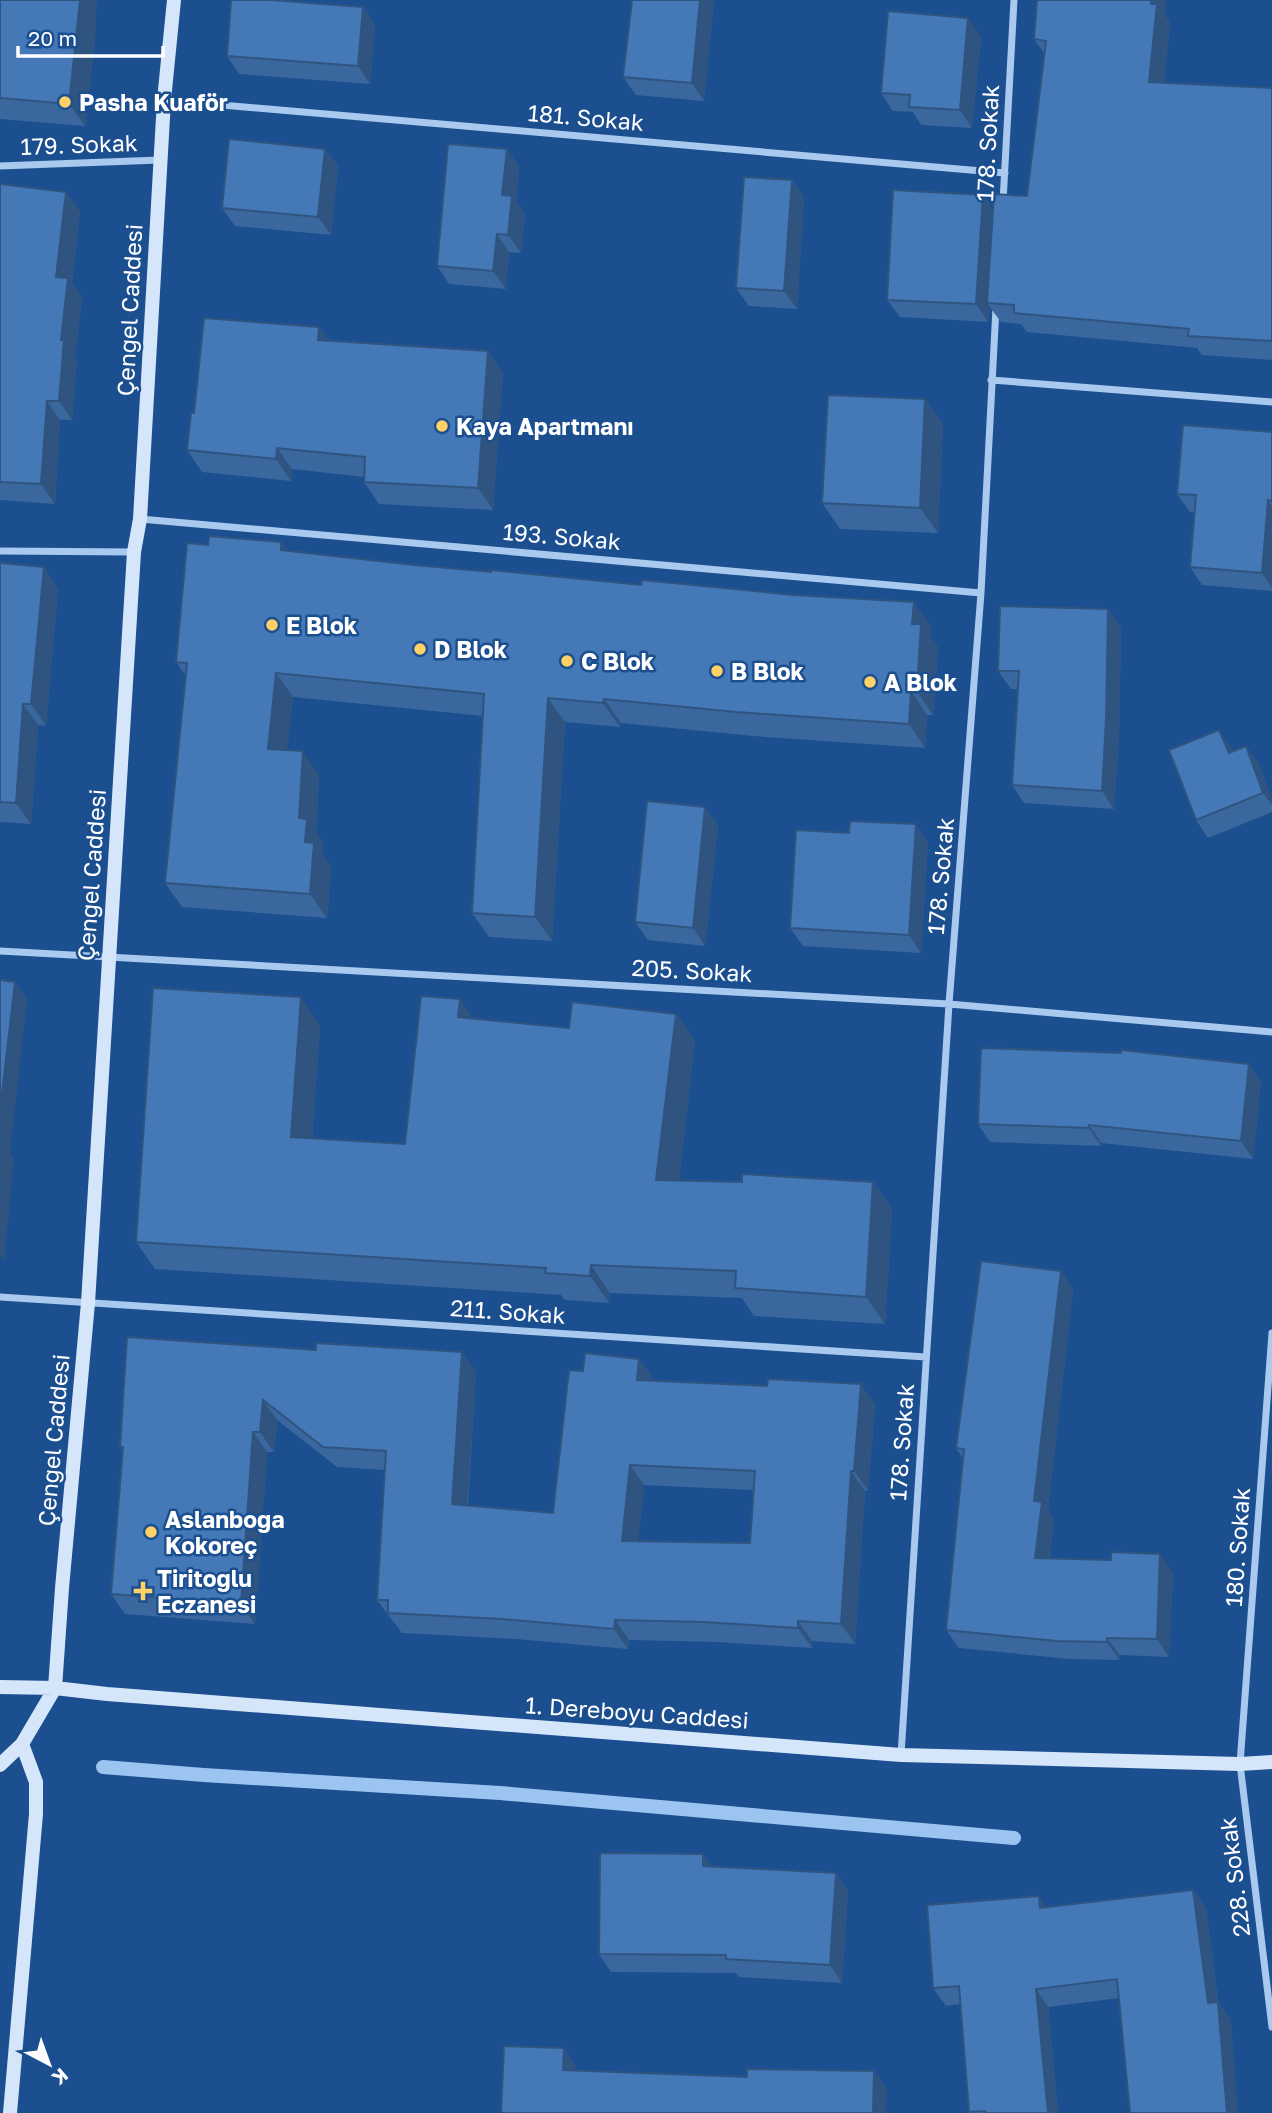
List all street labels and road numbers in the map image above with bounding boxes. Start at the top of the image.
street label: 178. Sokak [970,84,1004,202]
street label: 181. Sokak [527,98,645,136]
street label: 179. Sokak [20,128,138,160]
street label: Çengel Caddesi [111,223,147,397]
street label: 193. Sokak [502,517,622,555]
street label: Çengel Caddesi [71,788,111,962]
street label: 178. Sokak [921,816,959,936]
street label: 205. Sokak [631,953,753,987]
street label: 211. Sokak [449,1293,567,1329]
street label: Çengel Caddesi [32,1353,74,1527]
street label: 178. Sokak [883,1383,919,1501]
street label: 180. Sokak [1219,1486,1255,1608]
street label: 1. Dereboyu Caddesi [524,1690,750,1734]
street label: 228. Sokak [1213,1815,1255,1939]

